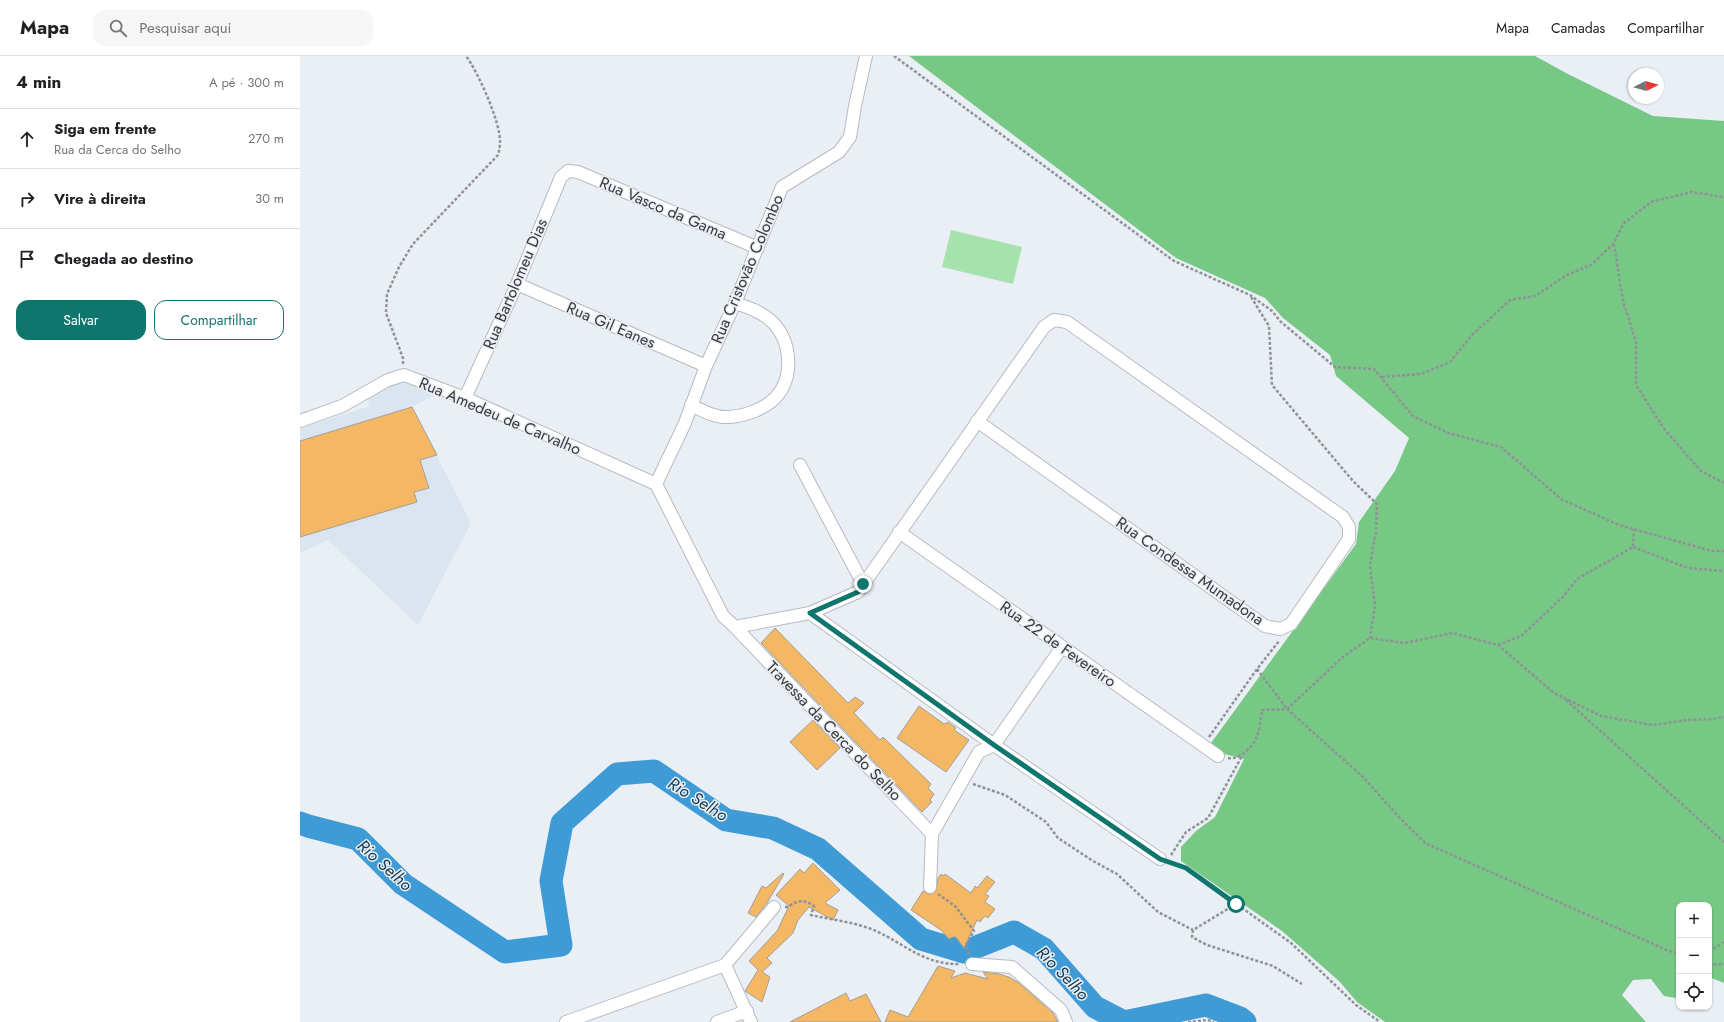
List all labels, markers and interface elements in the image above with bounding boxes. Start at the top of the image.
search box [93,10,373,46]
text: Mapa [20,14,69,41]
icon: search [107,17,129,39]
text: Pesquisar aqui [139,17,231,39]
text: Mapa [1496,18,1529,38]
text: Camadas [1551,18,1605,38]
text: Compartilhar [1627,18,1704,38]
north arrow [1628,68,1664,104]
text: 4 min [16,70,61,94]
text: A pé · 300 m [209,73,284,92]
text: Siga em frente [54,118,156,140]
icon: ahead [16,128,38,150]
text: 270 m [248,129,284,148]
text: Rua da Cerca do Selho [54,140,181,159]
street label: Rua Vasco da Gama [596,171,730,245]
icon: right [16,188,38,210]
text: Vire à direita [54,188,146,210]
text: 30 m [255,189,284,208]
street label: Rua Cristovão Colombo [705,191,789,347]
street label: Rua Bartolomeu Dias [477,215,553,353]
icon: arrive [16,248,38,270]
text: Chegada ao destino [54,248,193,270]
street label: Rua Gil Eanes [563,296,659,354]
button: Salvar [16,300,146,340]
button: Compartilhar [154,300,284,340]
street label: Rua Amedeu de Carvalho [415,371,585,461]
street label: Rua Condessa Mumadona [1111,511,1269,631]
route end [854,575,872,593]
street label: Rua 22 de Fevereiro [995,595,1121,693]
street label: Travessa da Cerca do Selho [761,656,907,806]
water label: Rio Selho [663,771,733,827]
water label: Rio Selho [352,834,418,896]
route start [1227,895,1245,913]
map controls [1676,902,1712,1010]
button: + [1676,902,1712,938]
button: − [1676,938,1712,974]
water label: Rio Selho [1031,941,1095,1005]
button: locate [1676,974,1712,1010]

